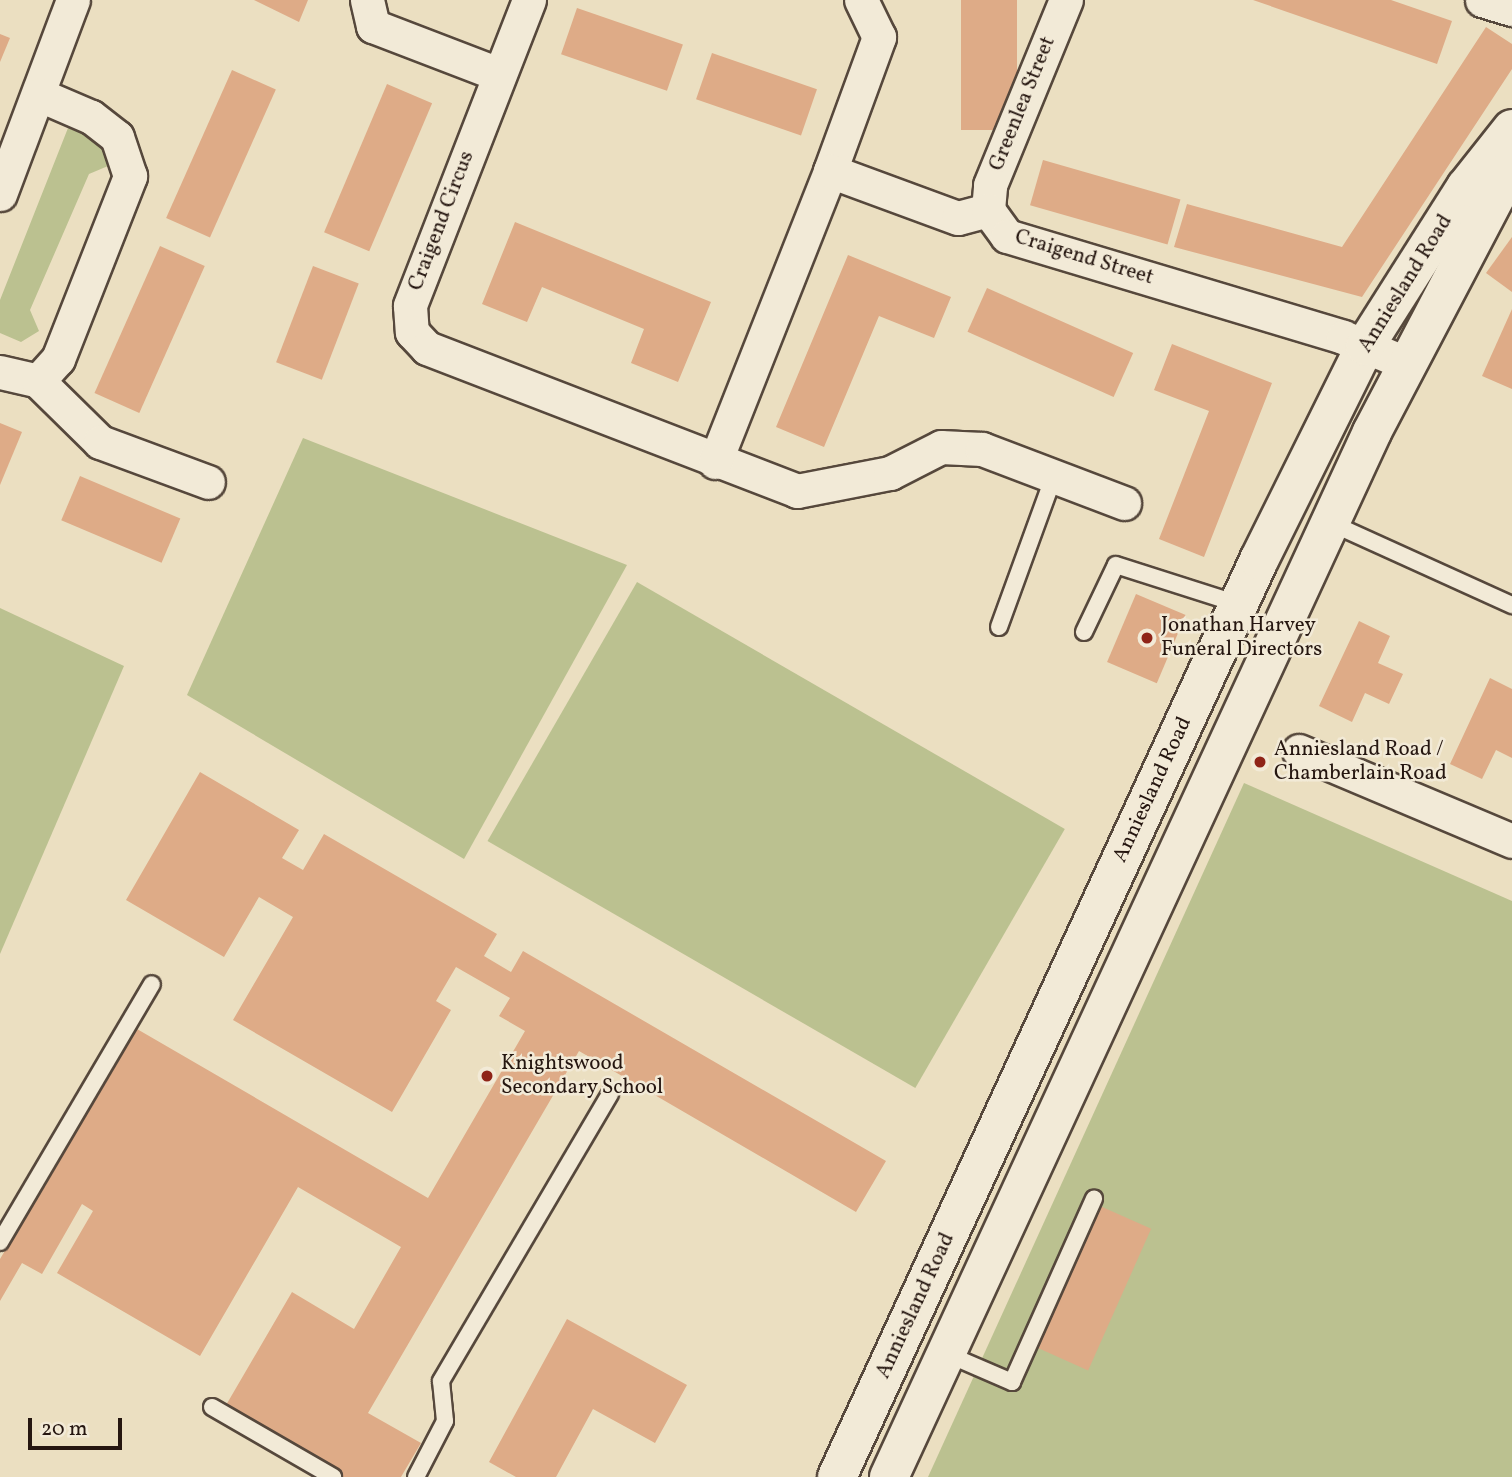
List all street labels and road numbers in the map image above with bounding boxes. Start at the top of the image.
street label: Greenlea Street [985,33,1061,175]
street label: Craigend Circus [404,148,480,294]
street label: Anniesland Road [1353,210,1459,358]
street label: Craigend Street [1012,225,1156,291]
street label: Anniesland Road [1108,713,1198,867]
street label: Anniesland Road [871,1229,961,1383]

